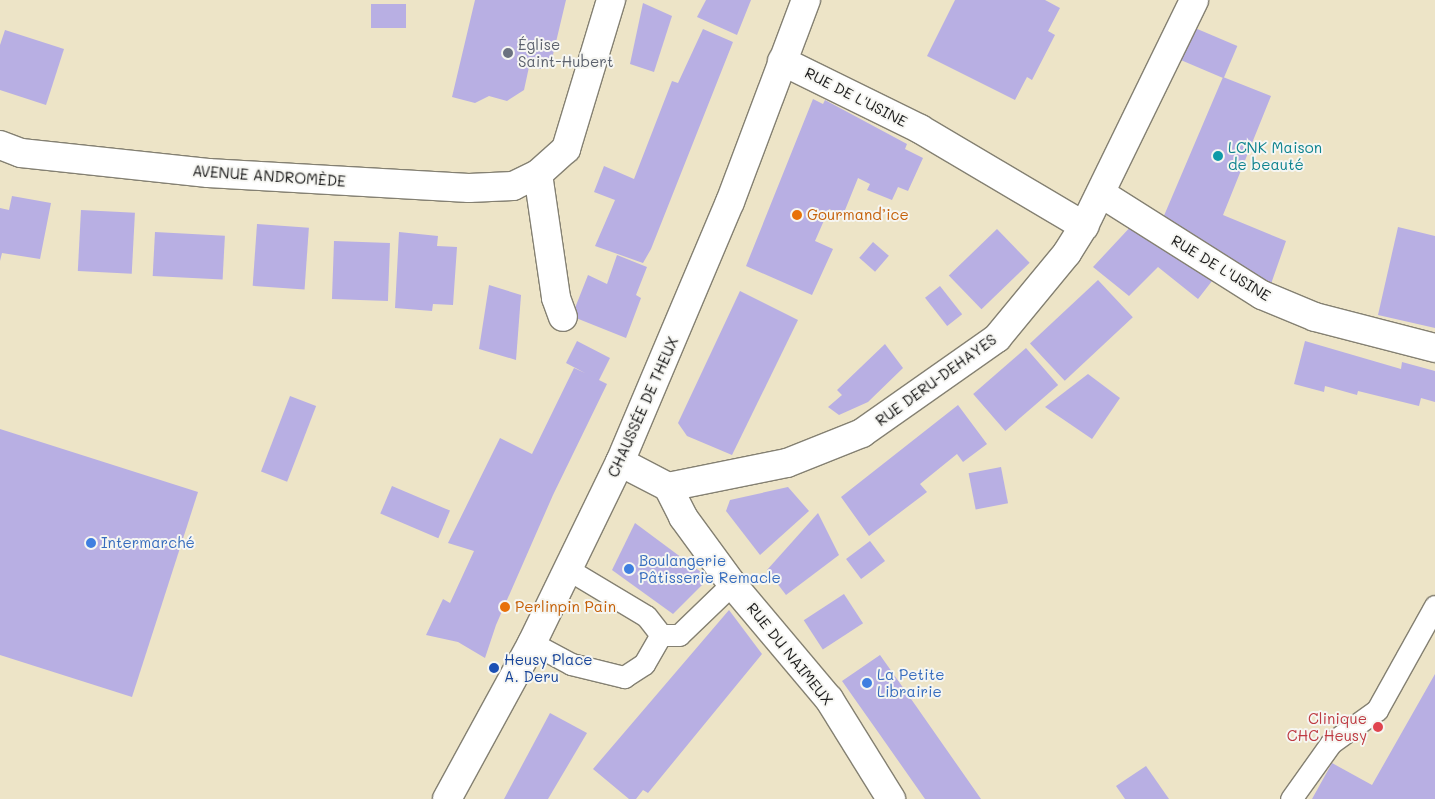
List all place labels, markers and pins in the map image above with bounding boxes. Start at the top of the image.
place label: Église Saint-Hubert [518,35,613,70]
marker: Église Saint-Hubert [502,47,514,59]
place label: LCNK Maison de beauté [1228,138,1322,173]
marker: LCNK Maison de beauté [1212,150,1224,162]
place label: Gourmand’ice [807,206,909,224]
marker: Gourmand’ice [791,209,803,221]
place label: Intermarché [101,534,195,552]
marker: Intermarché [85,537,97,549]
place label: Boulangerie Pâtisserie Remacle [639,551,781,586]
marker: Boulangerie Pâtisserie Remacle [623,563,635,575]
place label: Perlinpin Pain [515,598,616,616]
marker: Perlinpin Pain [499,601,511,613]
place label: Heusy Place A. Deru [504,650,592,685]
marker: Heusy Place A. Deru [488,662,500,674]
place label: La Petite Librairie [877,665,945,700]
marker: La Petite Librairie [861,677,873,689]
place label: Clinique CHC Heusy [1287,709,1367,744]
marker: Clinique CHC Heusy [1371,720,1385,734]

